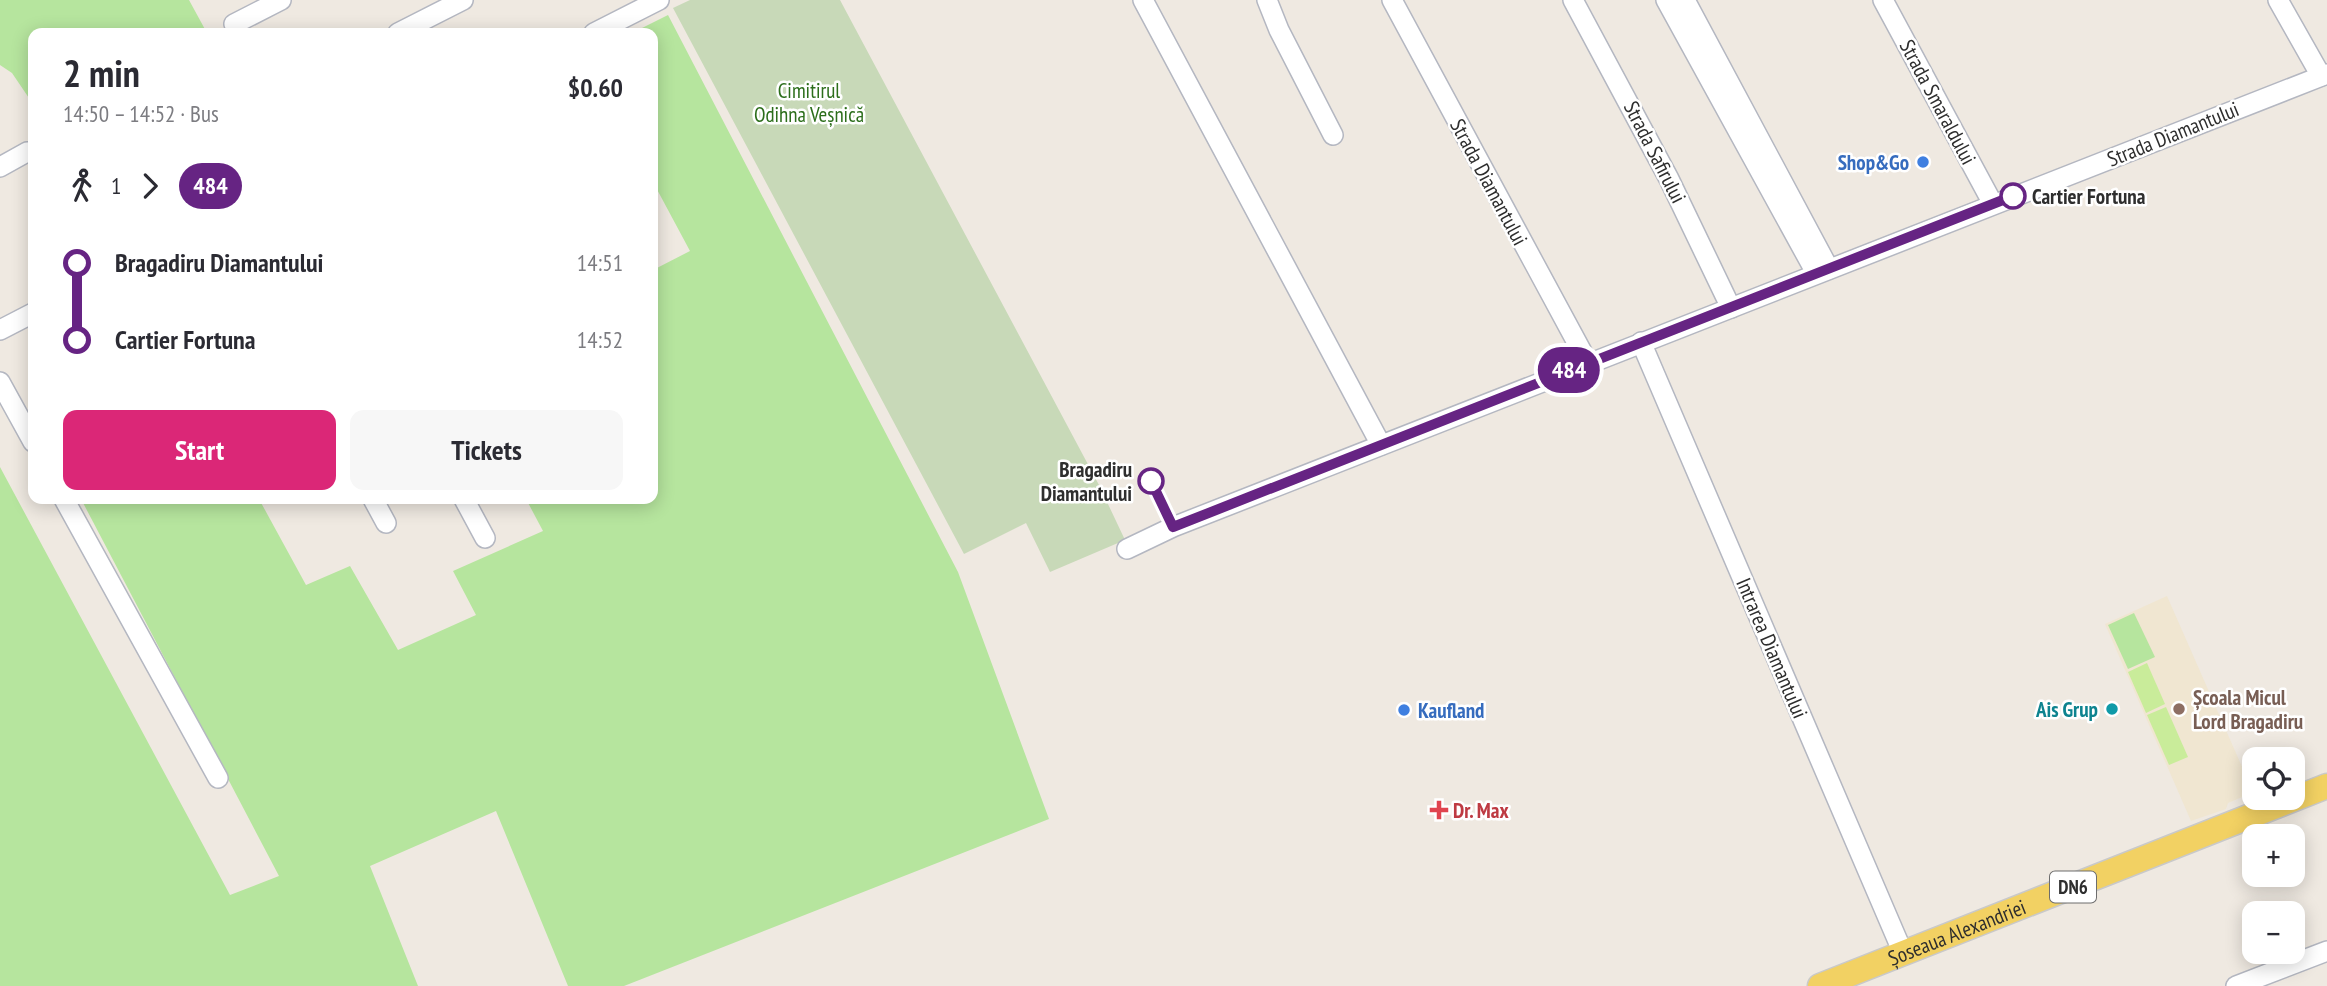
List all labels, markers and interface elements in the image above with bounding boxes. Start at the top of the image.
street label: Strada Smaraldului [1894,35,1982,169]
text: 2 min [63,48,140,97]
text: $0.60 [568,71,623,104]
park label: Cimitirul Odihna Veșnică [754,77,864,128]
street label: Strada Diamantului [2103,95,2243,173]
street label: Strada Safirului [1618,96,1692,208]
text: 14:50 – 14:52 · Bus [63,99,219,128]
street label: Strada Diamantului [1444,114,1534,250]
place label: Shop&Go [1838,149,1909,176]
marker: Shop&Go [1915,154,1931,170]
icon: walk [63,167,101,205]
icon: forward [131,167,169,205]
text: 484 [193,170,228,201]
text: 1 [111,171,121,200]
marker: Cartier Fortuna [2000,183,2026,209]
place label: Cartier Fortuna [2032,183,2146,210]
text: Bragadiru Diamantului [115,246,323,279]
text: 14:51 [577,248,623,277]
text: Cartier Fortuna [115,323,255,356]
text: 14:52 [577,325,623,354]
line badge: 484 [1529,347,1609,393]
text: 484 [1552,354,1586,385]
button: Start [63,410,336,490]
button: Tickets [350,410,623,490]
place label: Bragadiru Diamantului [1041,456,1132,507]
marker: Bragadiru Diamantului [1138,468,1164,494]
street label: Intrarea Diamantului [1730,574,1814,722]
place label: Școala Micul Lord Bragadiru [2193,684,2303,735]
place label: Ais Grup [2035,696,2098,723]
place label: Kaufland [1418,697,1484,724]
marker: Ais Grup [2104,701,2120,717]
marker: Școala Micul Lord Bragadiru [2171,701,2187,717]
marker: Kaufland [1396,702,1412,718]
map controls [2242,747,2305,964]
button: locate [2242,747,2305,810]
place label: Dr. Max [1453,797,1509,824]
marker: Dr. Max [1431,802,1447,818]
button: + [2242,824,2305,887]
road number: DN6 [2050,872,2096,902]
street label: Șoseaua Alexandriei [1884,893,2030,971]
button: − [2242,901,2305,964]

